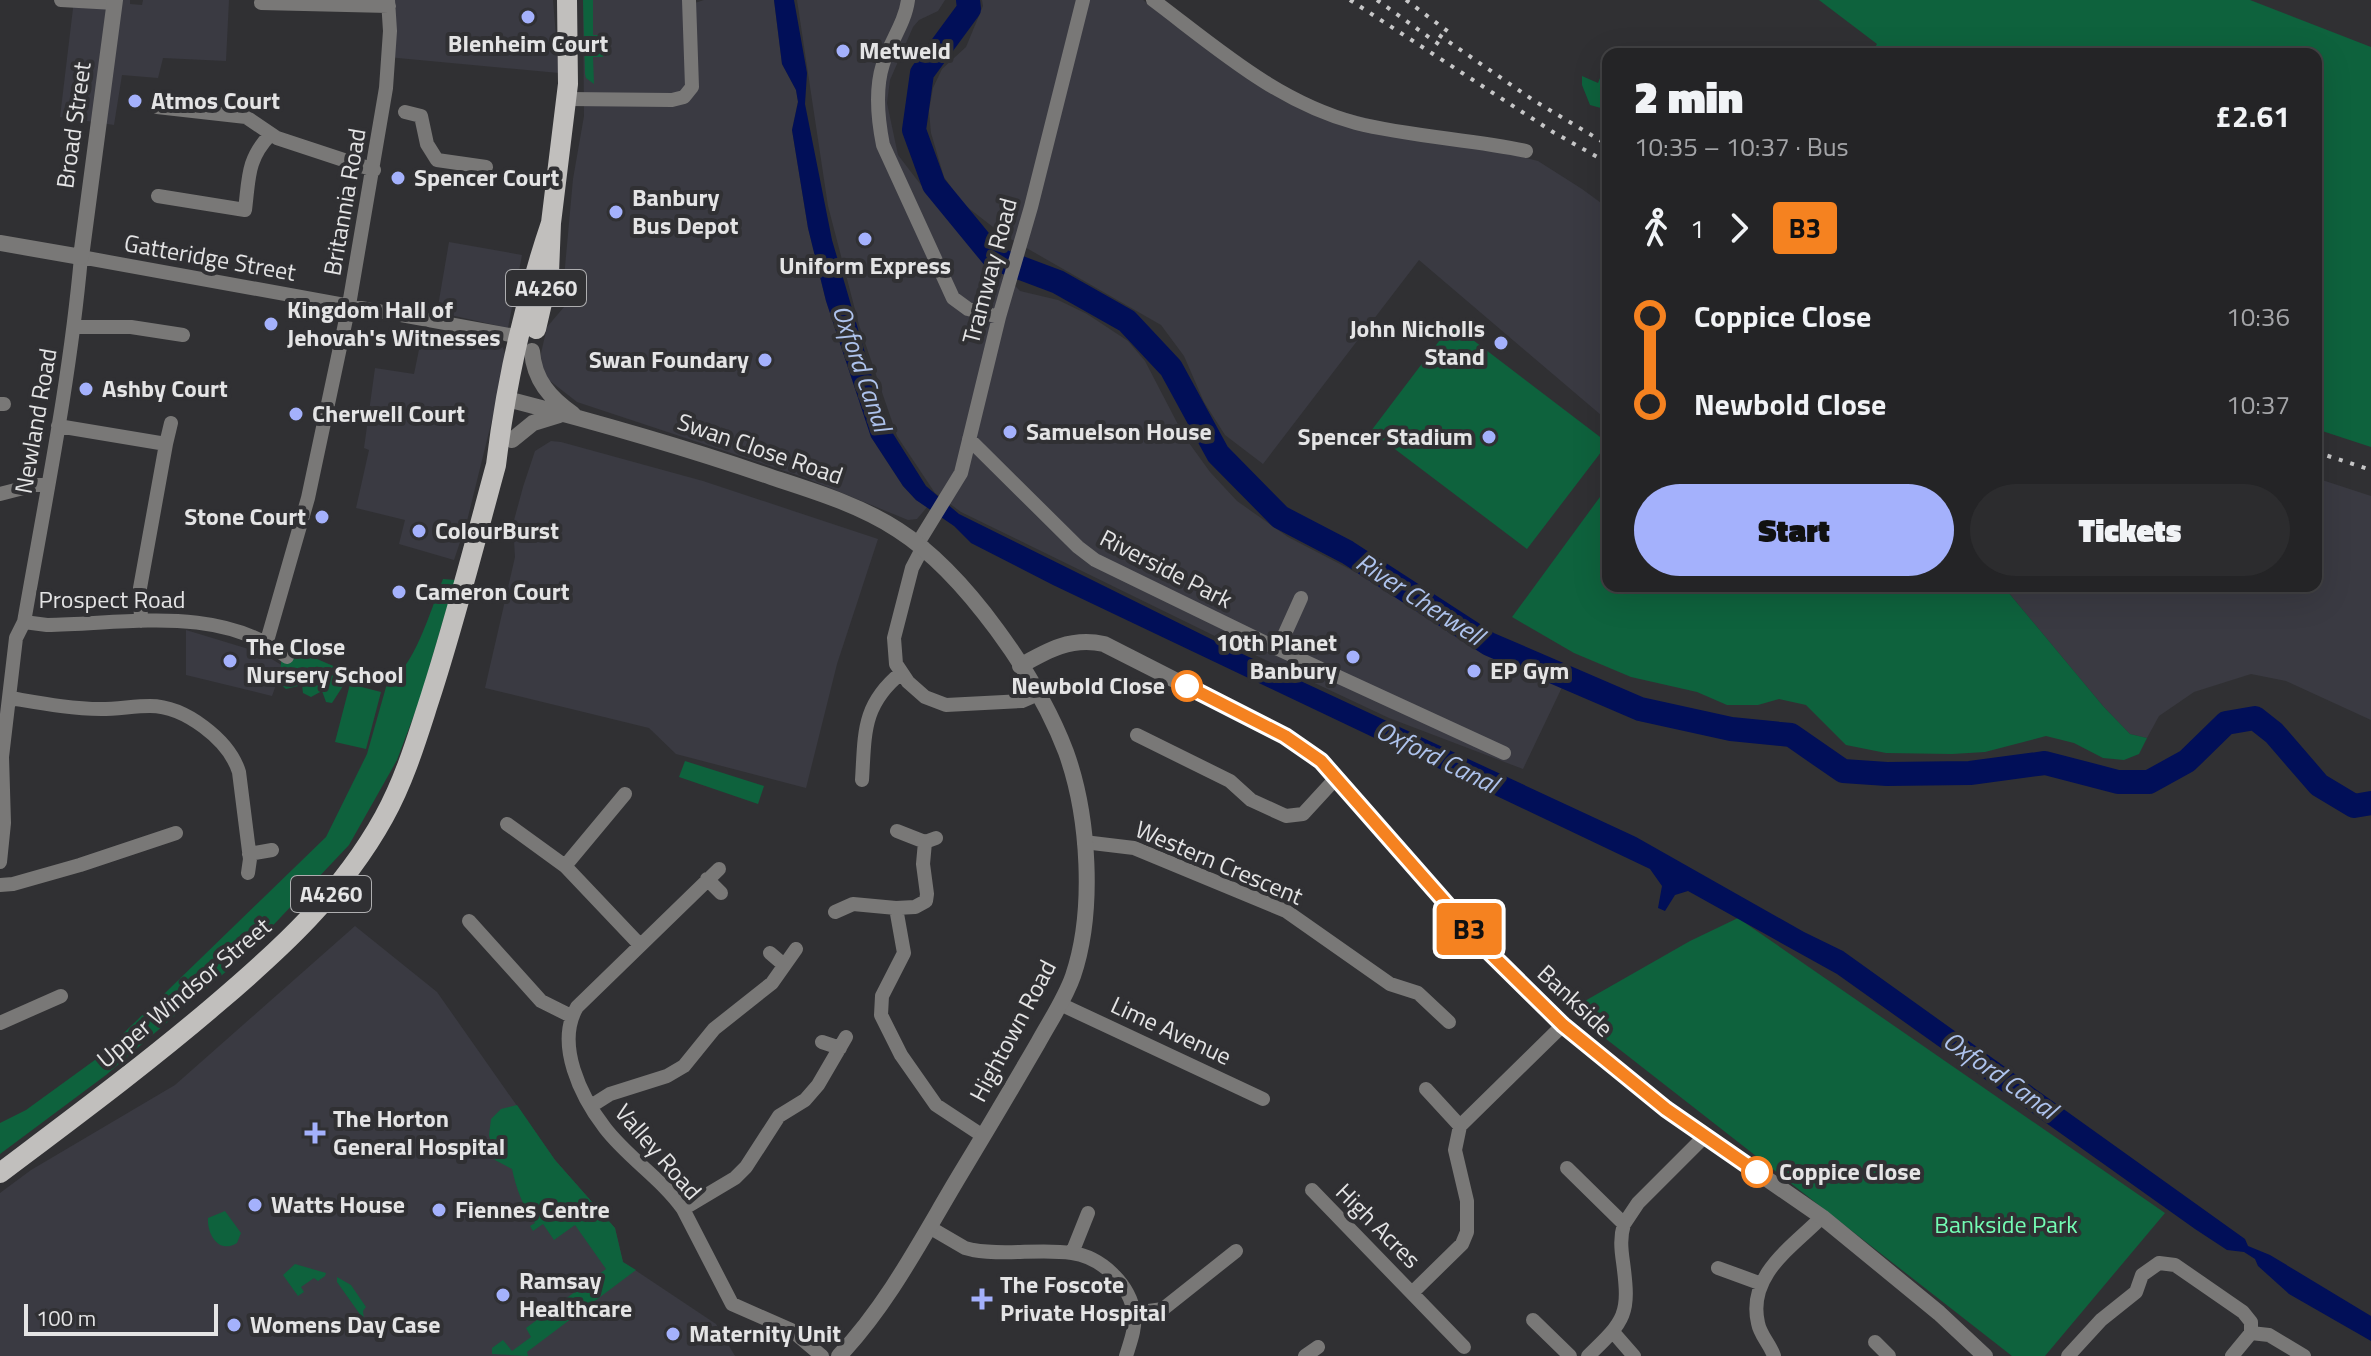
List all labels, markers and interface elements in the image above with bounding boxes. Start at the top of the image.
marker: Blenheim Court [519,8,537,26]
place label: Blenheim Court [448,25,608,61]
place label: Metweld [859,32,951,68]
marker: Metweld [834,42,852,60]
street label: Broad Street [46,59,100,190]
text: 2 min [1634,63,1743,130]
place label: Atmos Court [151,82,280,118]
marker: Atmos Court [126,92,144,110]
text: £2.61 [2215,93,2290,139]
street label: Britannia Road [313,125,375,278]
text: 10:35 – 10:37 · Bus [1634,127,1849,166]
place label: Spencer Court [414,159,559,195]
marker: Spencer Court [389,169,407,187]
place label: Banbury Bus Depot [632,179,739,243]
street label: Tramway Road [952,194,1026,348]
marker: Banbury Bus Depot [607,203,625,221]
icon: walk [1634,206,1678,250]
icon: forward [1717,206,1761,250]
text: B3 [1789,206,1821,249]
text: 1 [1690,209,1705,248]
street label: Gatteridge Street [122,224,299,290]
marker: Uniform Express [856,230,874,248]
place label: Uniform Express [779,247,951,283]
road number: A4260 [506,270,586,306]
place label: Kingdom Hall of Jehovah's Witnesses [287,291,501,355]
text: Coppice Close [1694,293,1871,339]
text: 10:36 [2226,297,2290,336]
water label: Oxford Canal [823,299,903,440]
place label: John Nicholls Stand [1349,310,1485,374]
marker: Kingdom Hall of Jehovah's Witnesses [262,315,280,333]
marker: John Nicholls Stand [1492,334,1510,352]
place label: Swan Foundary [589,341,749,377]
street label: Newland Road [5,345,65,496]
marker: Swan Foundary [756,351,774,369]
place label: Ashby Court [102,370,228,406]
marker: Ashby Court [77,380,95,398]
text: Newbold Close [1694,381,1886,427]
text: 10:37 [2226,385,2290,424]
place label: Cherwell Court [312,395,465,431]
street label: Swan Close Road [673,403,848,493]
marker: Cherwell Court [287,405,305,423]
place label: Samuelson House [1026,413,1212,449]
place label: Spencer Stadium [1298,418,1473,454]
marker: Samuelson House [1001,423,1019,441]
marker: Spencer Stadium [1480,428,1498,446]
button: Start [1634,484,1954,576]
button: Tickets [1970,484,2290,576]
place label: Stone Court [184,498,306,534]
marker: Stone Court [313,508,331,526]
place label: ColourBurst [435,512,559,548]
street label: Riverside Park [1094,519,1239,617]
marker: ColourBurst [410,522,428,540]
water label: River Cherwell [1349,543,1495,656]
place label: Cameron Court [415,573,570,609]
street label: Prospect Road [38,581,186,617]
marker: Cameron Court [390,583,408,601]
place label: 10th Planet Banbury [1216,624,1337,688]
place label: The Close Nursery School [246,628,404,692]
marker: 10th Planet Banbury [1344,648,1362,666]
marker: The Close Nursery School [221,652,239,670]
place label: EP Gym [1490,652,1569,688]
marker: EP Gym [1465,662,1483,680]
place label: Newbold Close [1011,667,1165,703]
marker: Newbold Close [1172,671,1202,701]
water label: Oxford Canal [1369,710,1508,804]
street label: Western Crescent [1130,811,1309,914]
road number: A4260 [291,876,371,912]
line badge: B3 [1433,903,1505,955]
text: B3 [1453,907,1485,950]
street label: Upper Windsor Street [88,908,279,1076]
street label: Hightown Road [960,953,1065,1108]
street label: Bankside [1530,956,1622,1045]
street label: Lime Avenue [1105,986,1238,1074]
water label: Oxford Canal [1935,1021,2068,1130]
street label: Valley Road [607,1095,711,1207]
place label: The Horton General Hospital [333,1100,505,1164]
marker: The Horton General Hospital [304,1122,326,1144]
place label: Coppice Close [1779,1153,1921,1189]
marker: Coppice Close [1742,1157,1772,1187]
street label: High Acres [1328,1174,1430,1276]
place label: Watts House [271,1186,405,1222]
place label: Fiennes Centre [455,1191,610,1227]
marker: Watts House [246,1196,264,1214]
marker: Fiennes Centre [430,1201,448,1219]
park label: Bankside Park [1934,1206,2078,1242]
place label: Ramsay Healthcare [519,1262,632,1326]
place label: The Foscote Private Hospital [1000,1266,1167,1330]
marker: Ramsay Healthcare [494,1286,512,1304]
marker: The Foscote Private Hospital [971,1288,993,1310]
scale bar [24,1300,218,1336]
text: 100 m [36,1301,96,1335]
place label: Womens Day Case [250,1306,440,1342]
place label: Maternity Unit [689,1315,841,1351]
marker: Womens Day Case [225,1316,243,1334]
marker: Maternity Unit [664,1325,682,1343]

